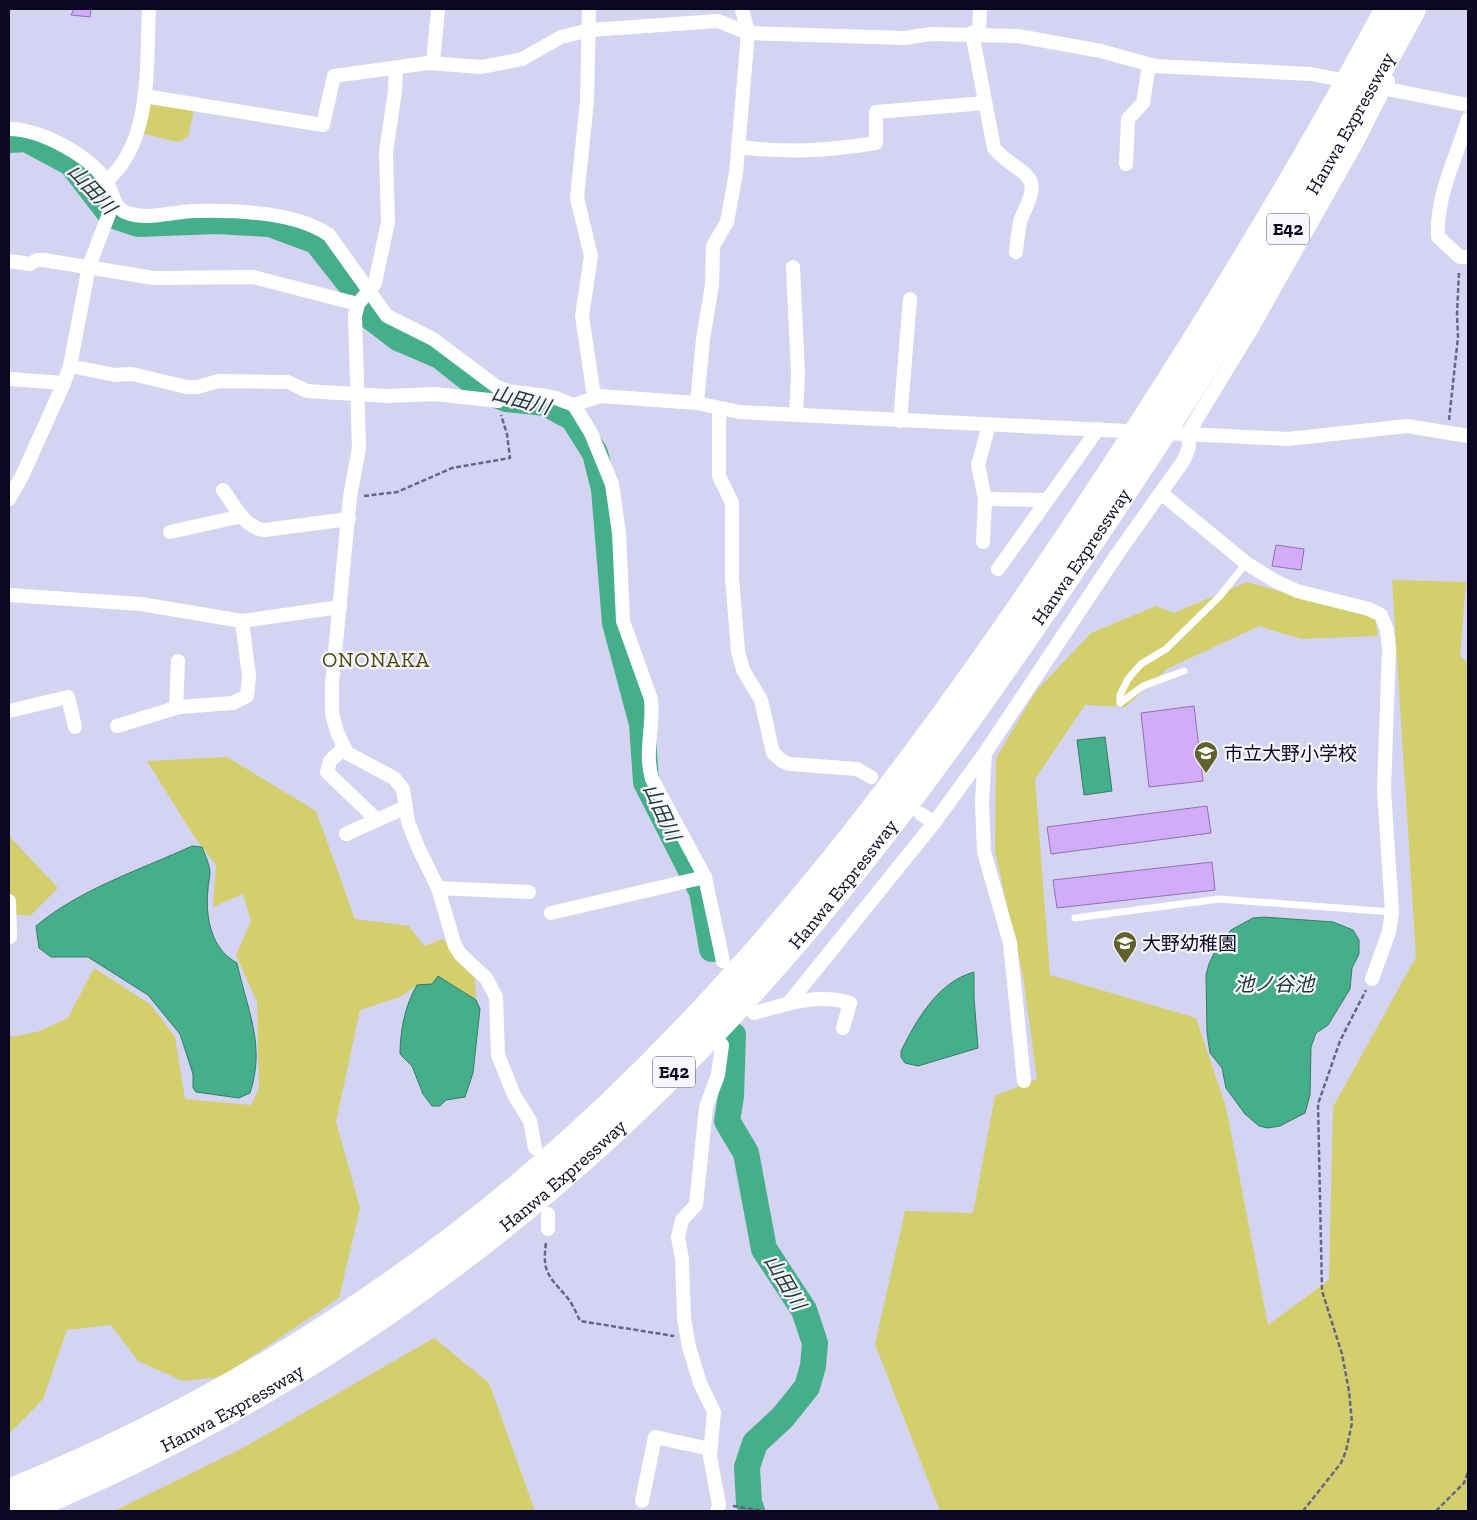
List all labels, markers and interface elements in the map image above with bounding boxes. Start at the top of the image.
street label: Hanwa Expressway [1301,48,1400,199]
water label: 山田川 [63,159,123,221]
road number: E42 [1267,213,1309,244]
water label: 山田川 [489,381,555,420]
street label: Hanwa Expressway [1027,484,1135,629]
district label: ONONAKA [322,647,430,672]
school or university icon: 市立大野小学校 [1193,740,1219,774]
place label: 市立大野小学校 [1224,742,1357,765]
water label: 山田川 [638,780,686,846]
street label: Hanwa Expressway [784,814,902,954]
school or university icon: 大野幼稚園 [1112,930,1138,964]
place label: 大野幼稚園 [1142,932,1237,955]
water label: 池ノ谷池 [1234,972,1316,996]
road number: E42 [653,1056,695,1088]
street label: Hanwa Expressway [495,1114,631,1237]
water label: 山田川 [759,1250,812,1316]
street label: Hanwa Expressway [157,1359,308,1457]

